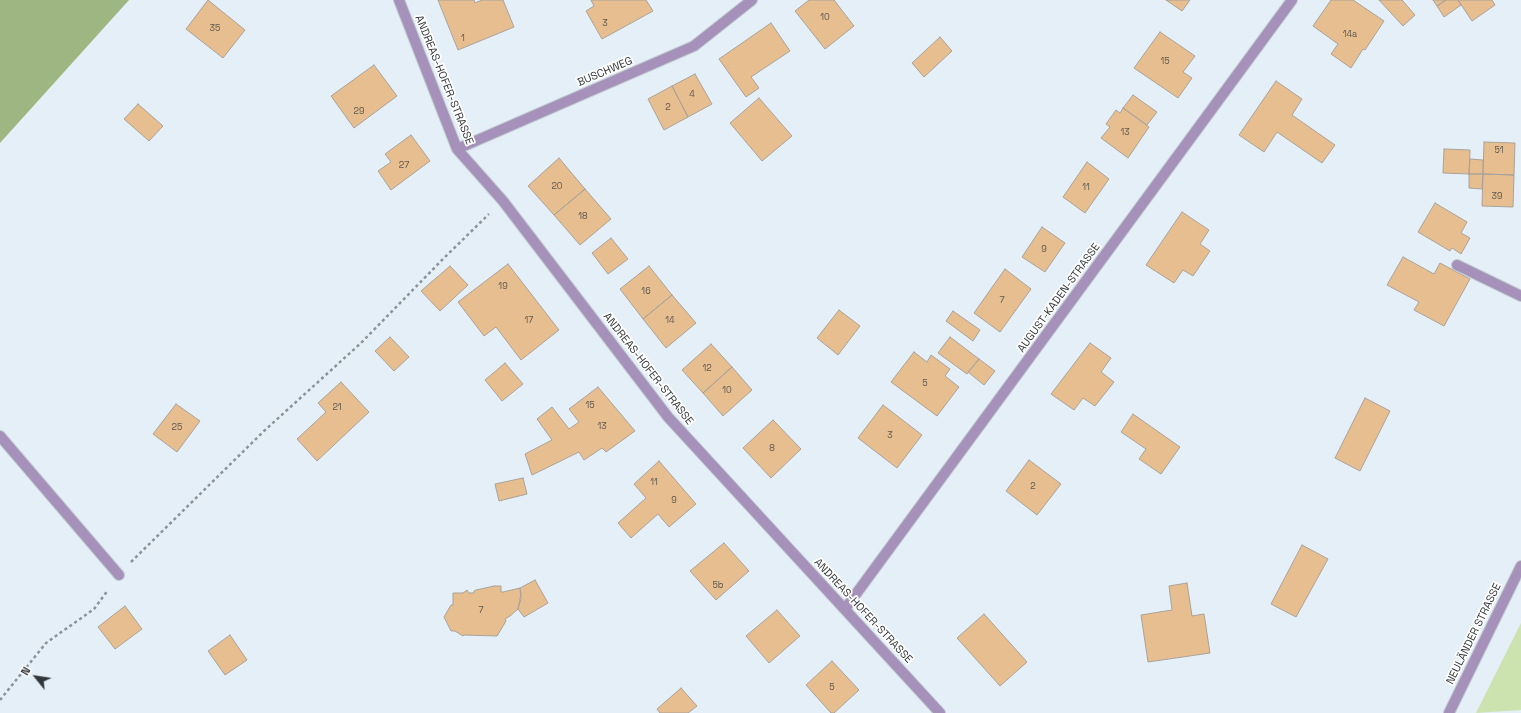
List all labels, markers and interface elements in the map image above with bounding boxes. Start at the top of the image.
street label: ANDREAS-HOFER-STRASSE [412,13,476,147]
house number: 10 [820,13,830,23]
house number: 3 [602,19,608,29]
house number: 35 [210,24,220,34]
house number: 14a [1343,30,1357,40]
house number: 1 [461,34,465,44]
street label: BUSCHWEG [575,54,635,90]
house number: 15 [1160,57,1170,67]
house number: 4 [689,90,695,100]
house number: 2 [665,103,671,113]
house number: 29 [354,107,364,117]
house number: 13 [1120,128,1130,138]
house number: 51 [1494,146,1504,156]
house number: 27 [399,161,409,171]
house number: 20 [551,182,563,192]
house number: 11 [1082,183,1090,193]
house number: 39 [1492,192,1502,202]
house number: 18 [578,212,588,222]
street label: AUGUST-KADEN-STRASSE [1015,241,1103,355]
house number: 9 [1041,245,1047,255]
house number: 19 [498,282,508,292]
house number: 16 [641,287,651,297]
house number: 7 [999,296,1005,306]
street label: ANDREAS-HOFER-STRASSE [600,310,696,428]
house number: 17 [525,316,533,326]
house number: 14 [665,316,675,326]
house number: 12 [702,364,712,374]
house number: 5 [922,379,928,389]
house number: 10 [722,386,732,396]
house number: 15 [585,401,595,411]
house number: 21 [332,403,342,413]
house number: 13 [597,422,607,432]
house number: 25 [172,423,182,433]
house number: 3 [887,431,893,441]
house number: 8 [769,444,775,454]
house number: 11 [650,478,658,488]
house number: 2 [1030,482,1036,492]
house number: 9 [671,496,677,506]
street label: ANDREAS-HOFER-STRASSE [811,556,915,666]
house number: 5b [712,581,724,591]
street label: NEULÄNDER STRASSE [1444,581,1504,687]
house number: 7 [478,606,484,616]
north arrow [16,657,56,697]
text: N [18,664,34,678]
house number: 5 [829,683,835,693]

